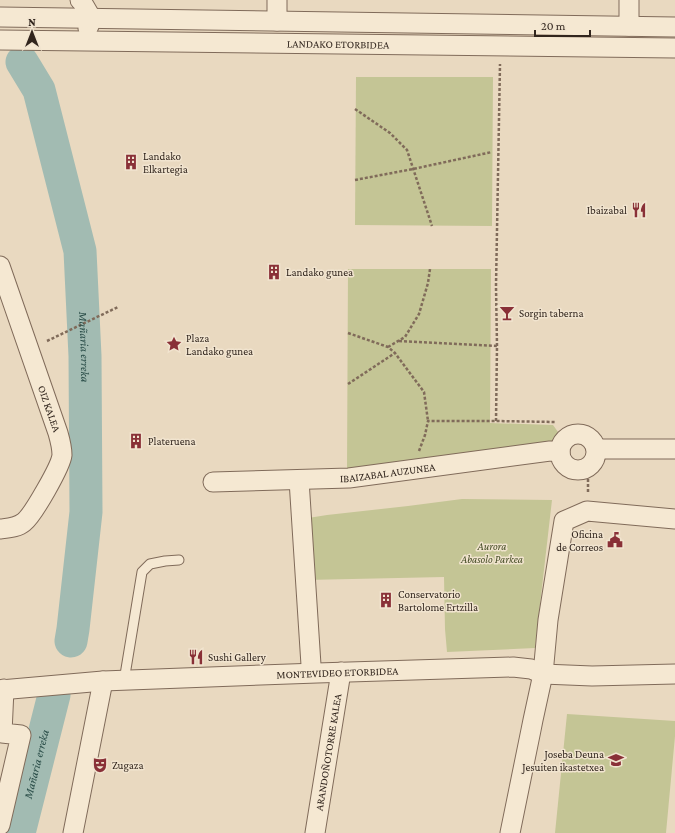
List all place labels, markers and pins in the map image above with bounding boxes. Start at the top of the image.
place label: Landako Elkartegia [143,150,188,176]
building icon: Landako Elkartegia [122,153,140,171]
restaurant icon: Ibaizabal [630,201,648,219]
place label: Ibaizabal [587,204,627,216]
building icon: Landako gunea [265,263,283,281]
place label: Landako gunea [286,266,353,279]
bar icon: Sorgin taberna [498,304,516,322]
place label: Sorgin taberna [519,307,584,320]
place label: Plaza Landako gunea [186,332,253,358]
place icon: Plaza Landako gunea [165,335,183,353]
building icon: Plateruena [127,432,145,450]
place label: Plateruena [148,435,195,447]
place label: Oficina de Correos [556,528,603,553]
public building icon: Oficina de Correos [606,531,624,549]
place label: Conservatorio Bartolome Ertzilla [398,588,478,613]
building icon: Conservatorio Bartolome Ertzilla [377,591,395,609]
restaurant icon: Sushi Gallery [187,648,205,666]
place label: Sushi Gallery [208,651,267,664]
place label: Joseba Deuna Jesuiten ikastetxea [521,748,604,774]
school or university icon: Joseba Deuna Jesuiten ikastetxea [607,751,625,769]
theatre icon: Zugaza [91,756,109,774]
place label: Zugaza [112,759,144,772]

